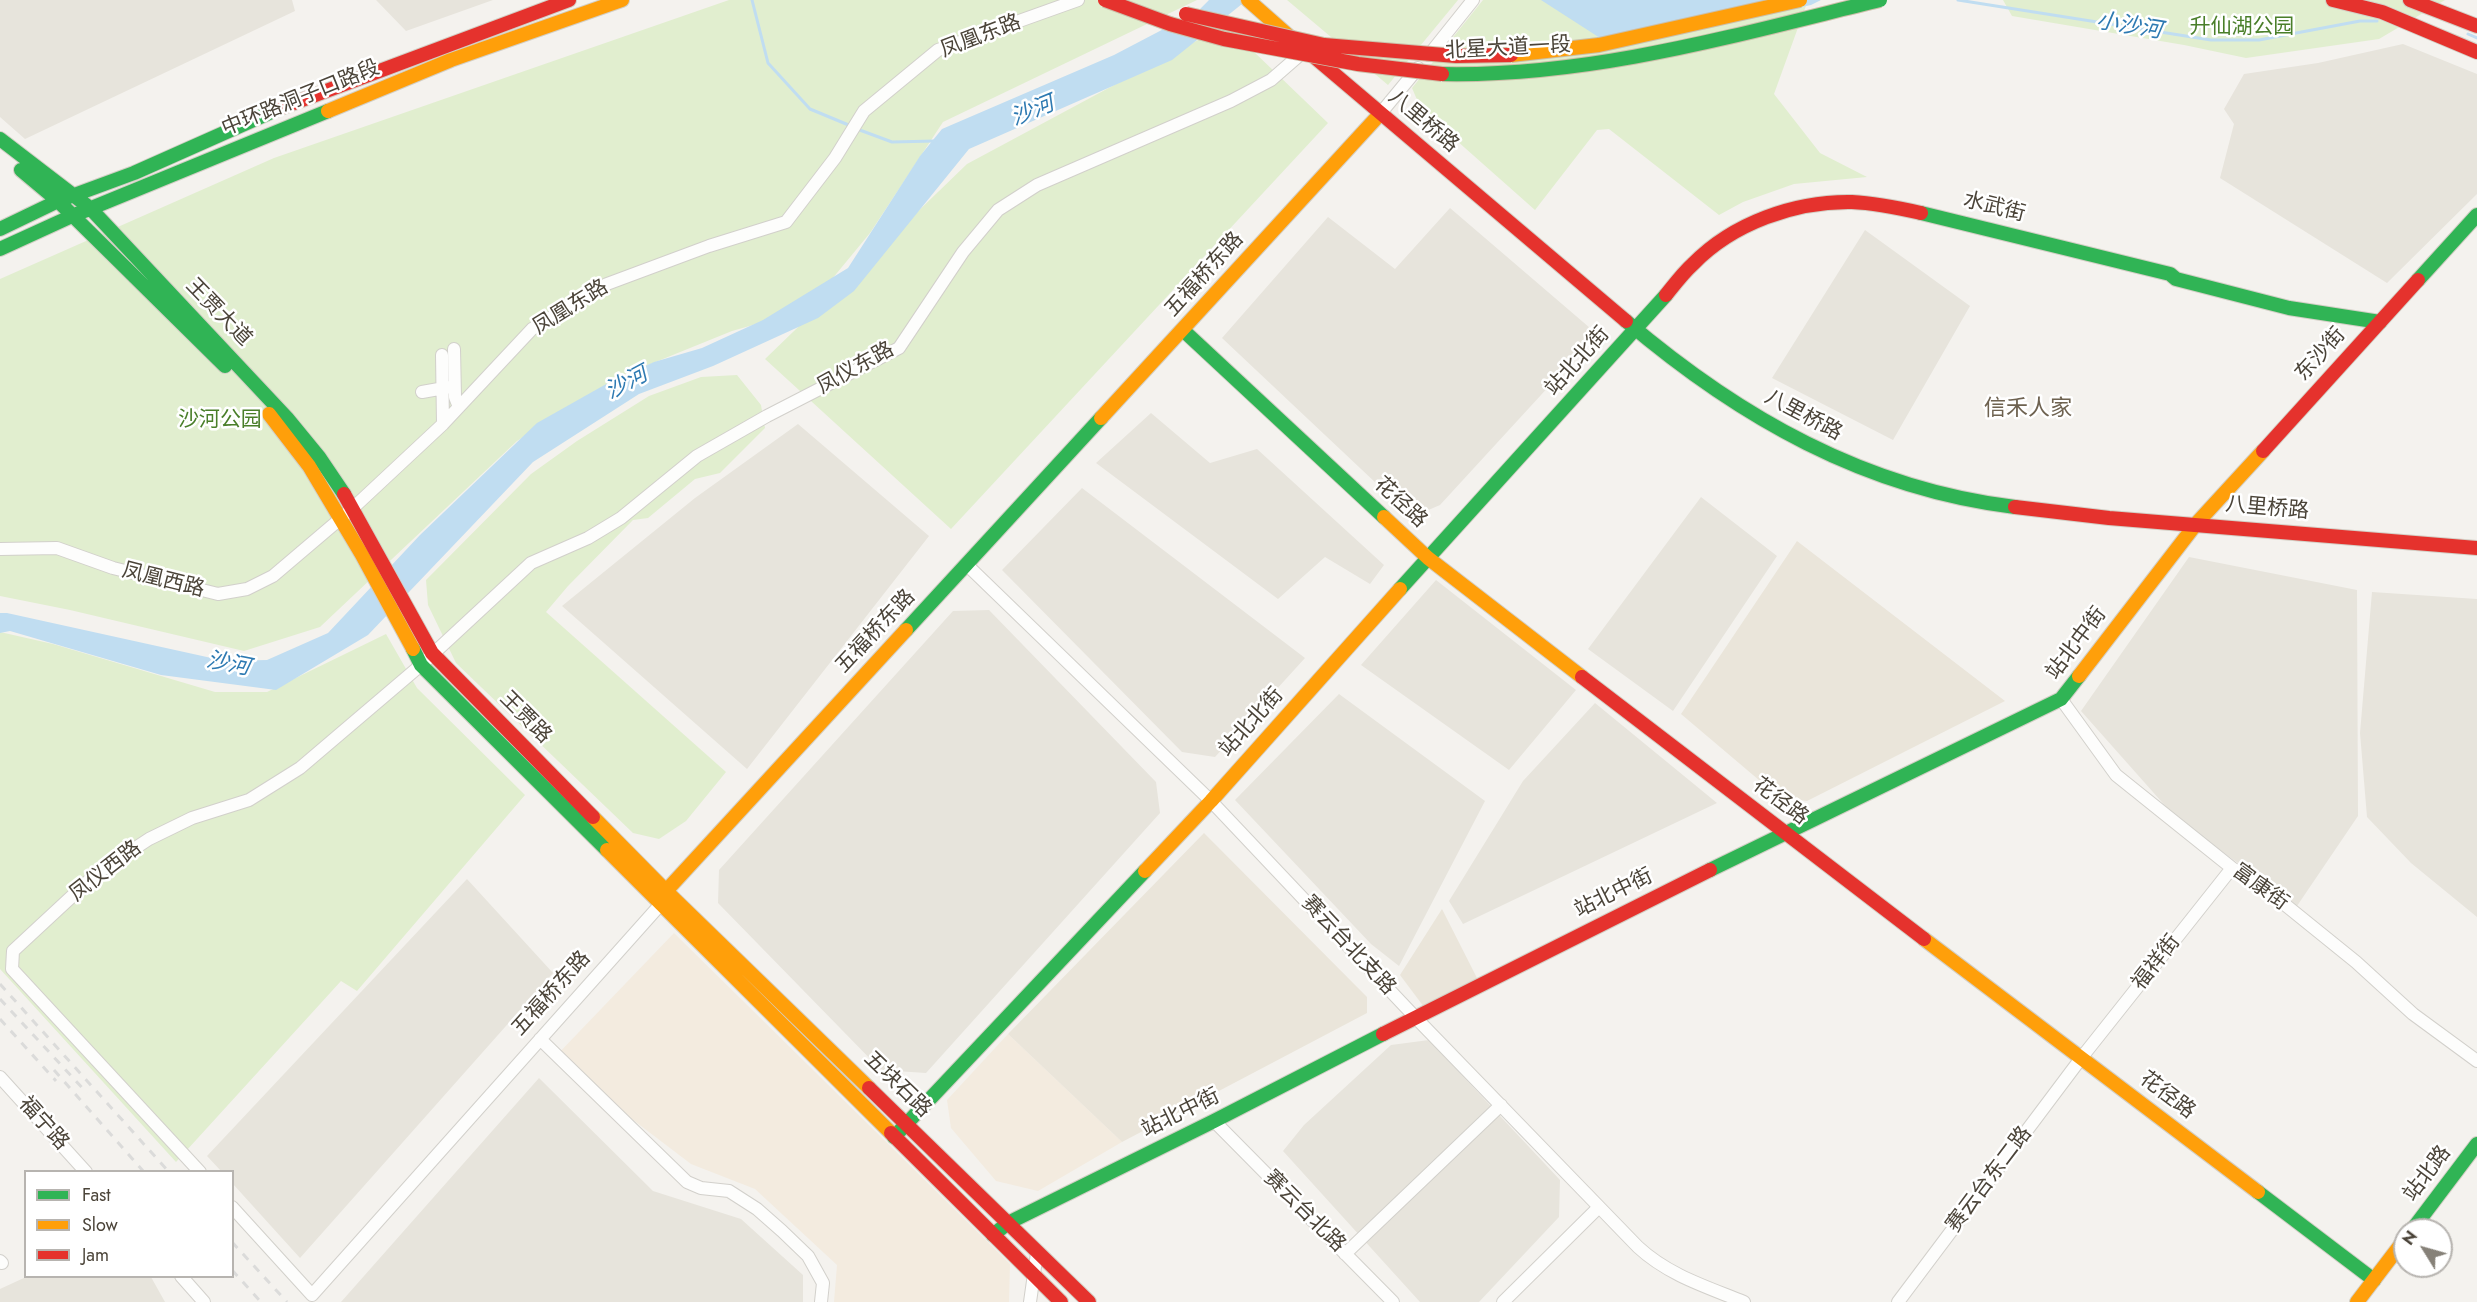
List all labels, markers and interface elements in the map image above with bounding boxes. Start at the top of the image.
water label: 小沙河 [2094,9,2164,45]
street label: 凤凰东路 [937,10,1025,64]
park label: 升仙湖公园 [2190,15,2294,41]
street label: 北星大道一段 [1444,33,1572,65]
street label: 中环路洞子口路段 [218,56,384,142]
street label: 八里桥路 [1383,85,1463,159]
water label: 沙河 [1008,92,1058,132]
street label: 水武街 [1960,188,2028,228]
street label: 五福桥东路 [1161,228,1249,322]
street label: 王贾大道 [180,274,256,352]
street label: 凤凰东路 [529,275,613,341]
street label: 站北北街 [1541,322,1615,402]
street label: 东沙街 [2291,323,2351,387]
street label: 凤仪东路 [813,338,899,400]
water label: 沙河 [601,362,653,406]
street label: 八里桥路 [1760,385,1846,447]
district label: 信禾人家 [1984,397,2072,423]
park label: 沙河公园 [178,408,262,434]
street label: 花径路 [1368,472,1432,534]
street label: 八里桥路 [2224,493,2310,525]
street label: 凤凰西路 [119,559,207,603]
street label: 五福桥东路 [831,585,921,679]
street label: 站北中街 [2042,603,2112,685]
water label: 沙河 [204,648,252,682]
street label: 站北北街 [1215,683,1289,763]
street label: 王贾路 [494,687,556,749]
street label: 花径路 [1747,773,1813,831]
street label: 凤仪西路 [65,836,147,908]
street label: 富康街 [2227,859,2293,917]
street label: 站北中街 [1571,864,1657,924]
street label: 赛云台北支路 [1296,891,1400,1001]
street label: 福祥街 [2128,930,2186,996]
street label: 五福桥东路 [508,947,596,1041]
street label: 五块石路 [858,1047,936,1123]
street label: 花径路 [2134,1067,2200,1125]
street label: 站北中街 [1138,1084,1224,1144]
street label: 福宁路 [13,1092,73,1156]
street label: 赛云台东二路 [1942,1122,2038,1238]
street label: 站北路 [2399,1141,2457,1207]
street label: 赛云台北路 [1258,1166,1350,1258]
legend [24,1170,234,1278]
text: Fast [82,1182,111,1208]
text: Slow [82,1212,118,1238]
north arrow [2393,1218,2453,1278]
text: N [2397,1226,2423,1250]
text: Jam [82,1242,109,1268]

